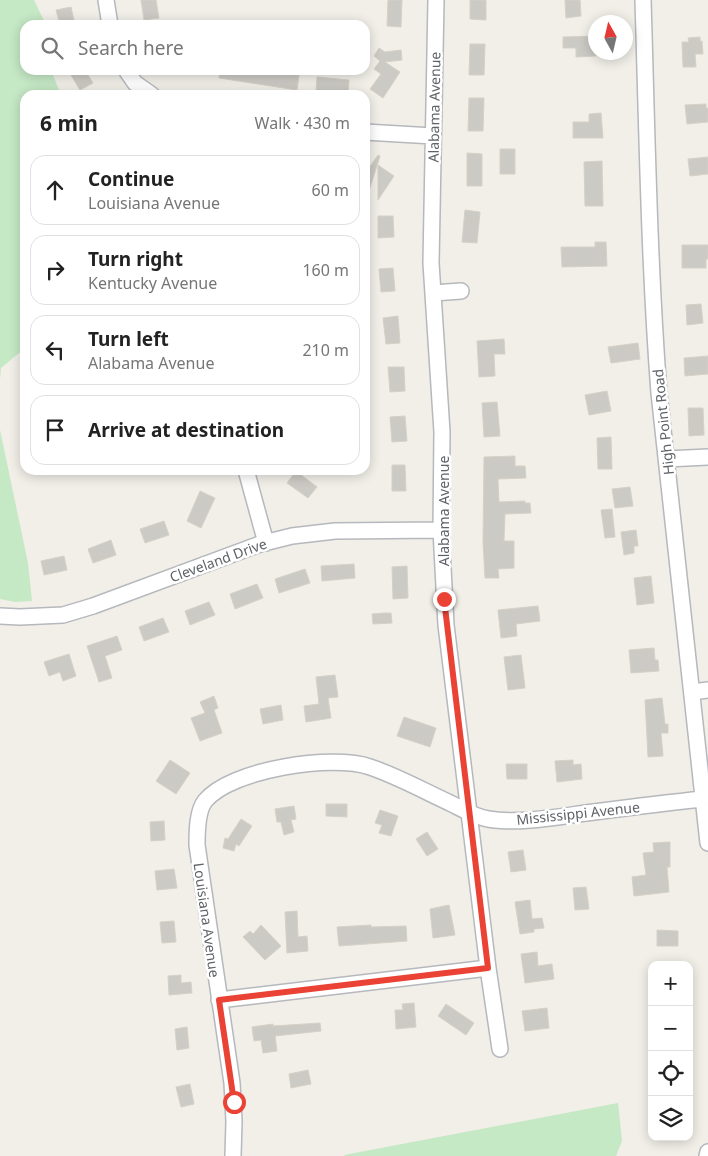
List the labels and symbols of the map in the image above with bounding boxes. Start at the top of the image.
north arrow [588,15,633,60]
street label: Alabama Avenue [424,51,444,162]
street label: High Point Road [648,368,678,476]
street label: Alabama Avenue [434,456,453,566]
street label: Cleveland Drive [167,534,269,586]
route end [433,588,456,611]
street label: Mississippi Avenue [515,797,641,829]
street label: Louisiana Avenue [190,861,224,979]
route start [223,1091,246,1114]

